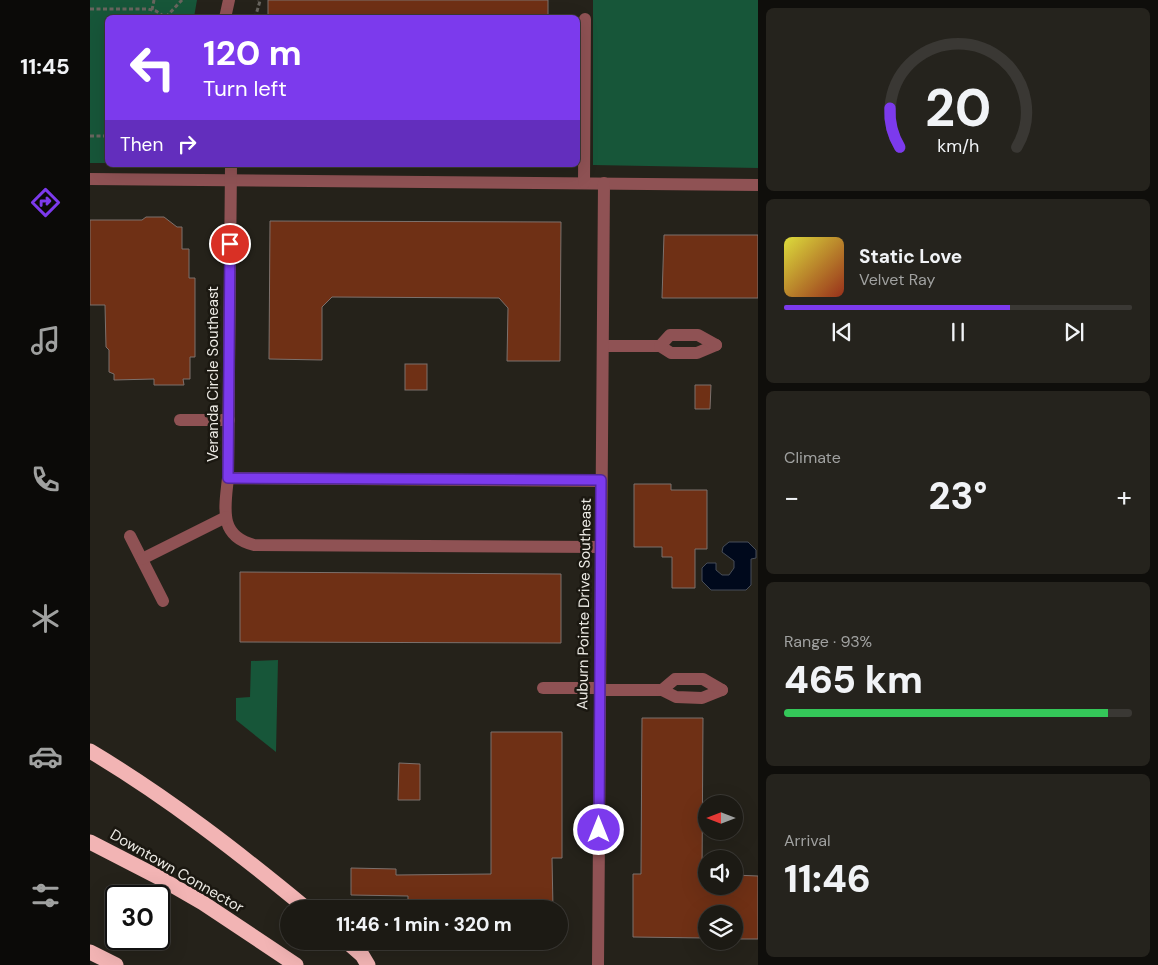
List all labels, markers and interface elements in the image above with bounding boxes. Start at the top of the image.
text: 120 m [203,30,302,76]
icon: left [120,35,185,100]
text: 11:45 [20,52,70,81]
text: Turn left [203,74,287,103]
text: 20 [925,74,991,142]
icon: right [173,130,201,158]
text: Then [120,132,163,157]
text: km/h [937,134,979,158]
icon: directions [28,185,63,220]
pin [209,223,251,265]
icon: arrive [216,230,244,258]
text: Static Love [859,244,962,269]
text: Velvet Ray [859,269,935,290]
street label: Veranda Circle Southeast [203,286,223,462]
icon: previous [828,318,856,346]
icon: pause [944,318,972,346]
icon: next [1060,318,1088,346]
icon: music [28,323,63,358]
text: Climate [784,447,841,468]
icon: phone [28,462,63,497]
text: 23° [929,471,987,521]
text: − [784,479,799,516]
text: + [1117,479,1132,516]
street label: Auburn Pointe Drive Southeast [572,498,596,710]
icon: climate [28,601,63,636]
text: Range · 93% [784,631,872,652]
text: 465 km [784,655,923,705]
icon: car [28,739,63,774]
north arrow [698,795,742,840]
map controls [698,795,743,950]
position arrow [572,803,624,855]
street label: Downtown Connector [107,825,248,918]
text: Arrival [784,830,831,851]
button: sound [698,850,743,895]
text: 11:46 [784,854,871,904]
icon: filters [28,878,63,913]
speed limit sign: 30 [105,885,170,950]
button: layers [698,905,743,950]
text: 11:46 · 1 min · 320 m [336,912,512,937]

